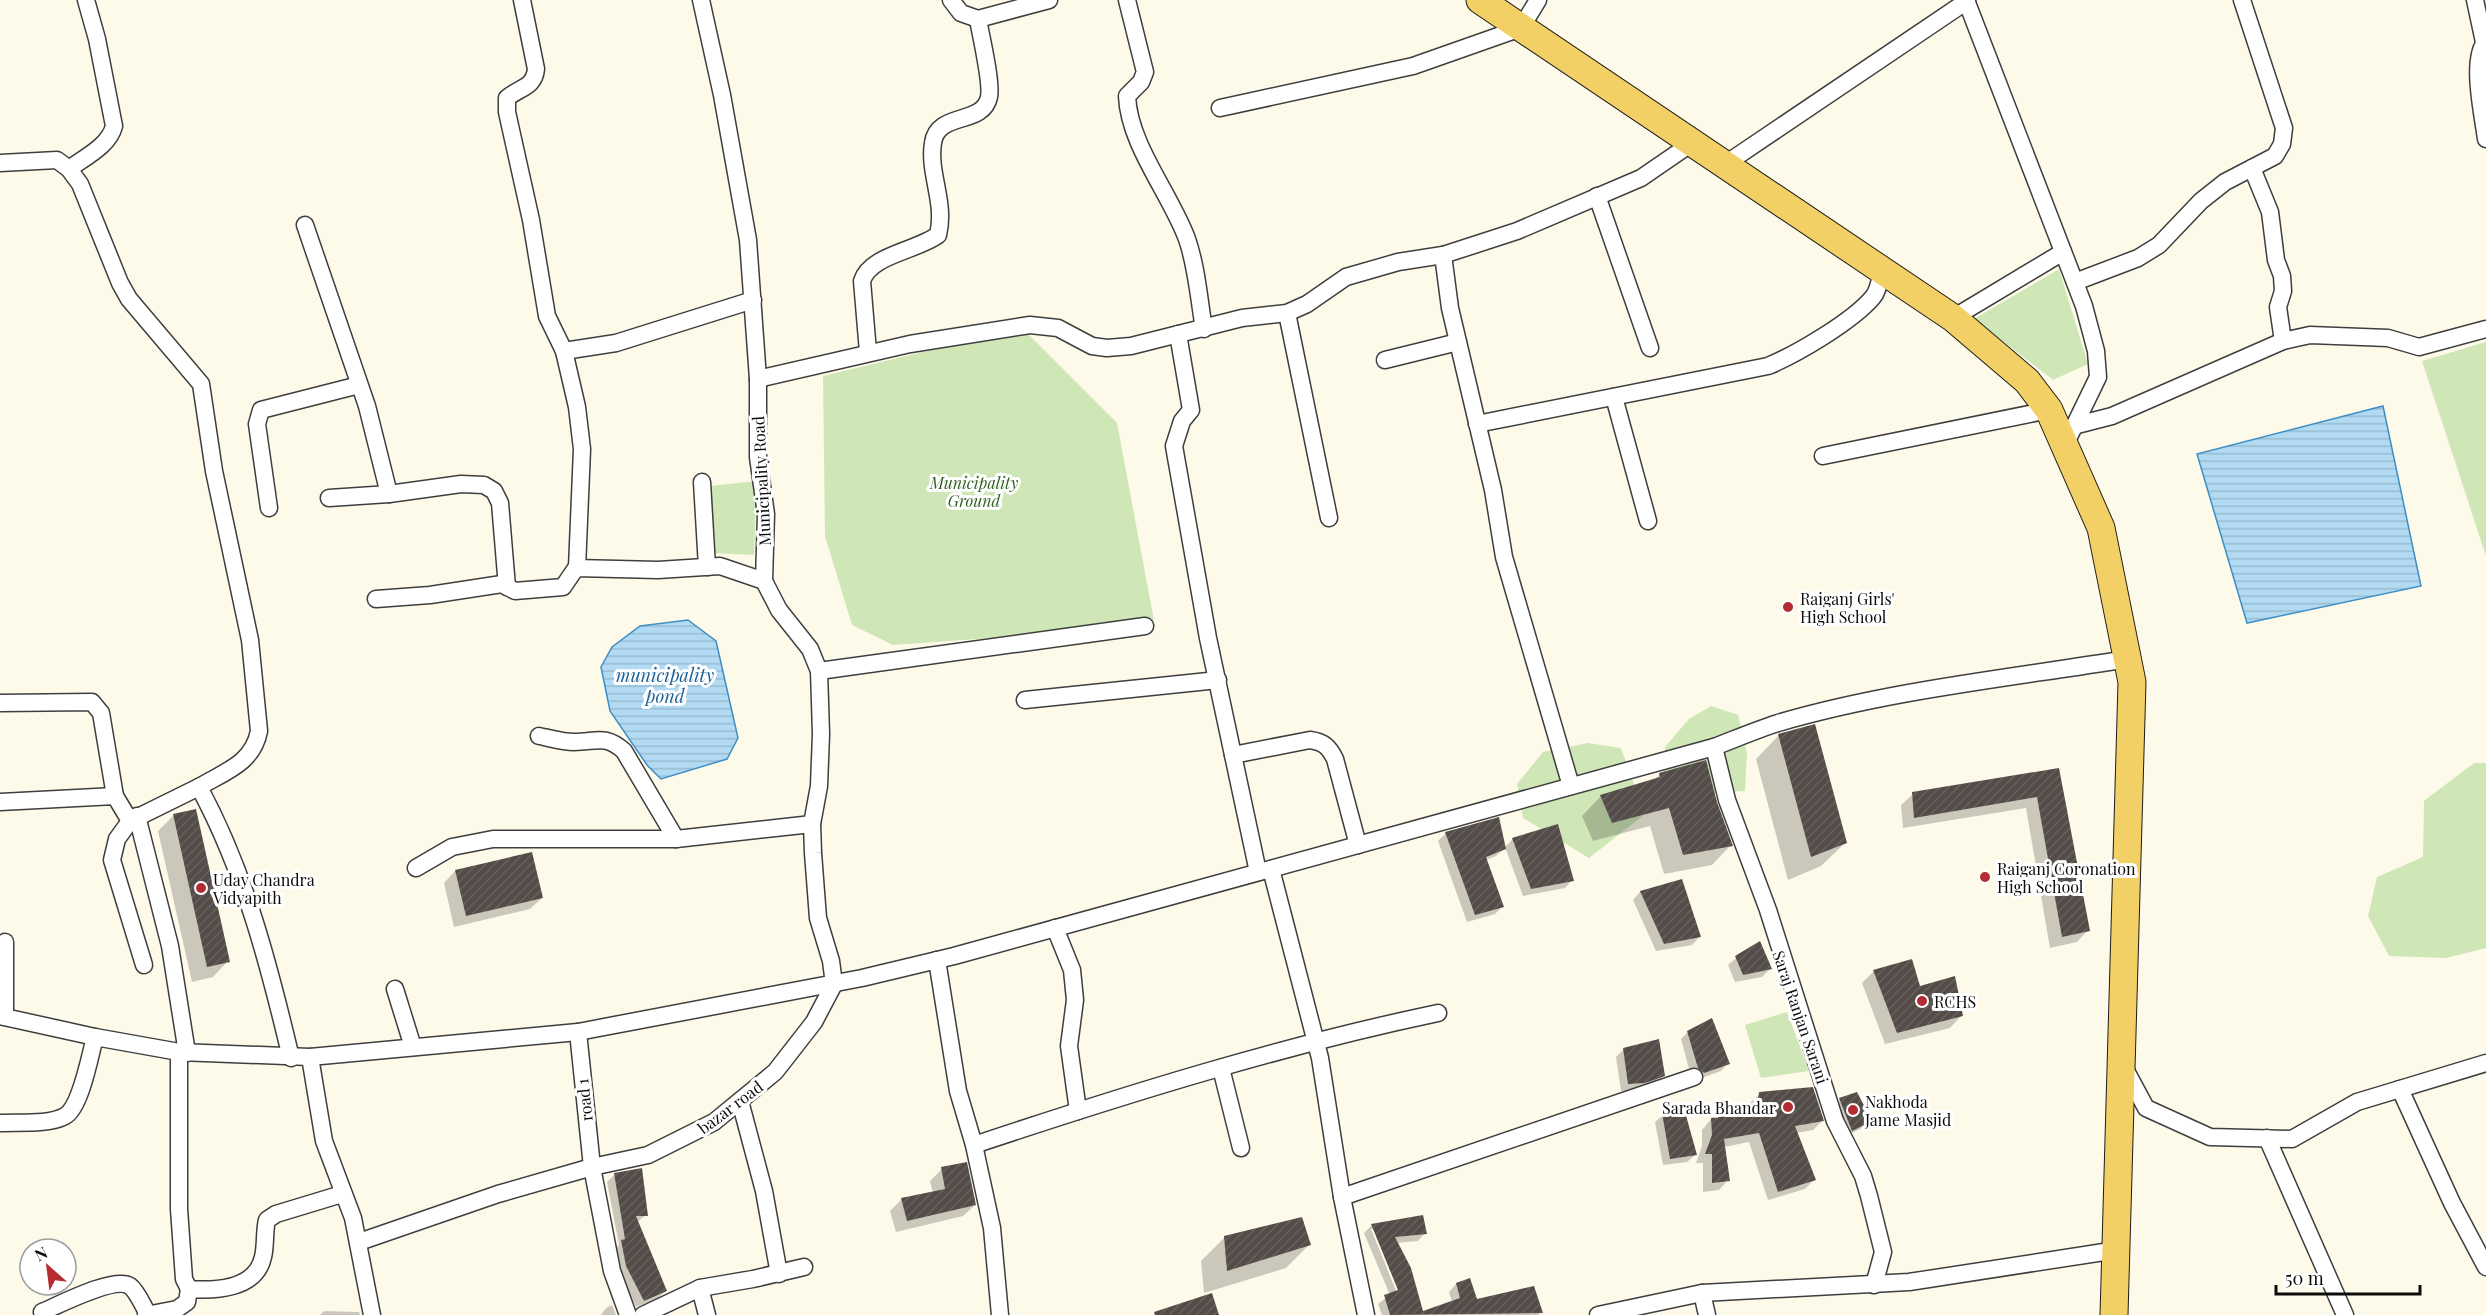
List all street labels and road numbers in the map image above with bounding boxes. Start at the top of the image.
street label: Municipality Road [747,416,775,546]
street label: Saraj Ranjan Sarani [1768,948,1834,1087]
street label: bazar road [693,1076,767,1138]
street label: road 1 [571,1078,597,1122]

